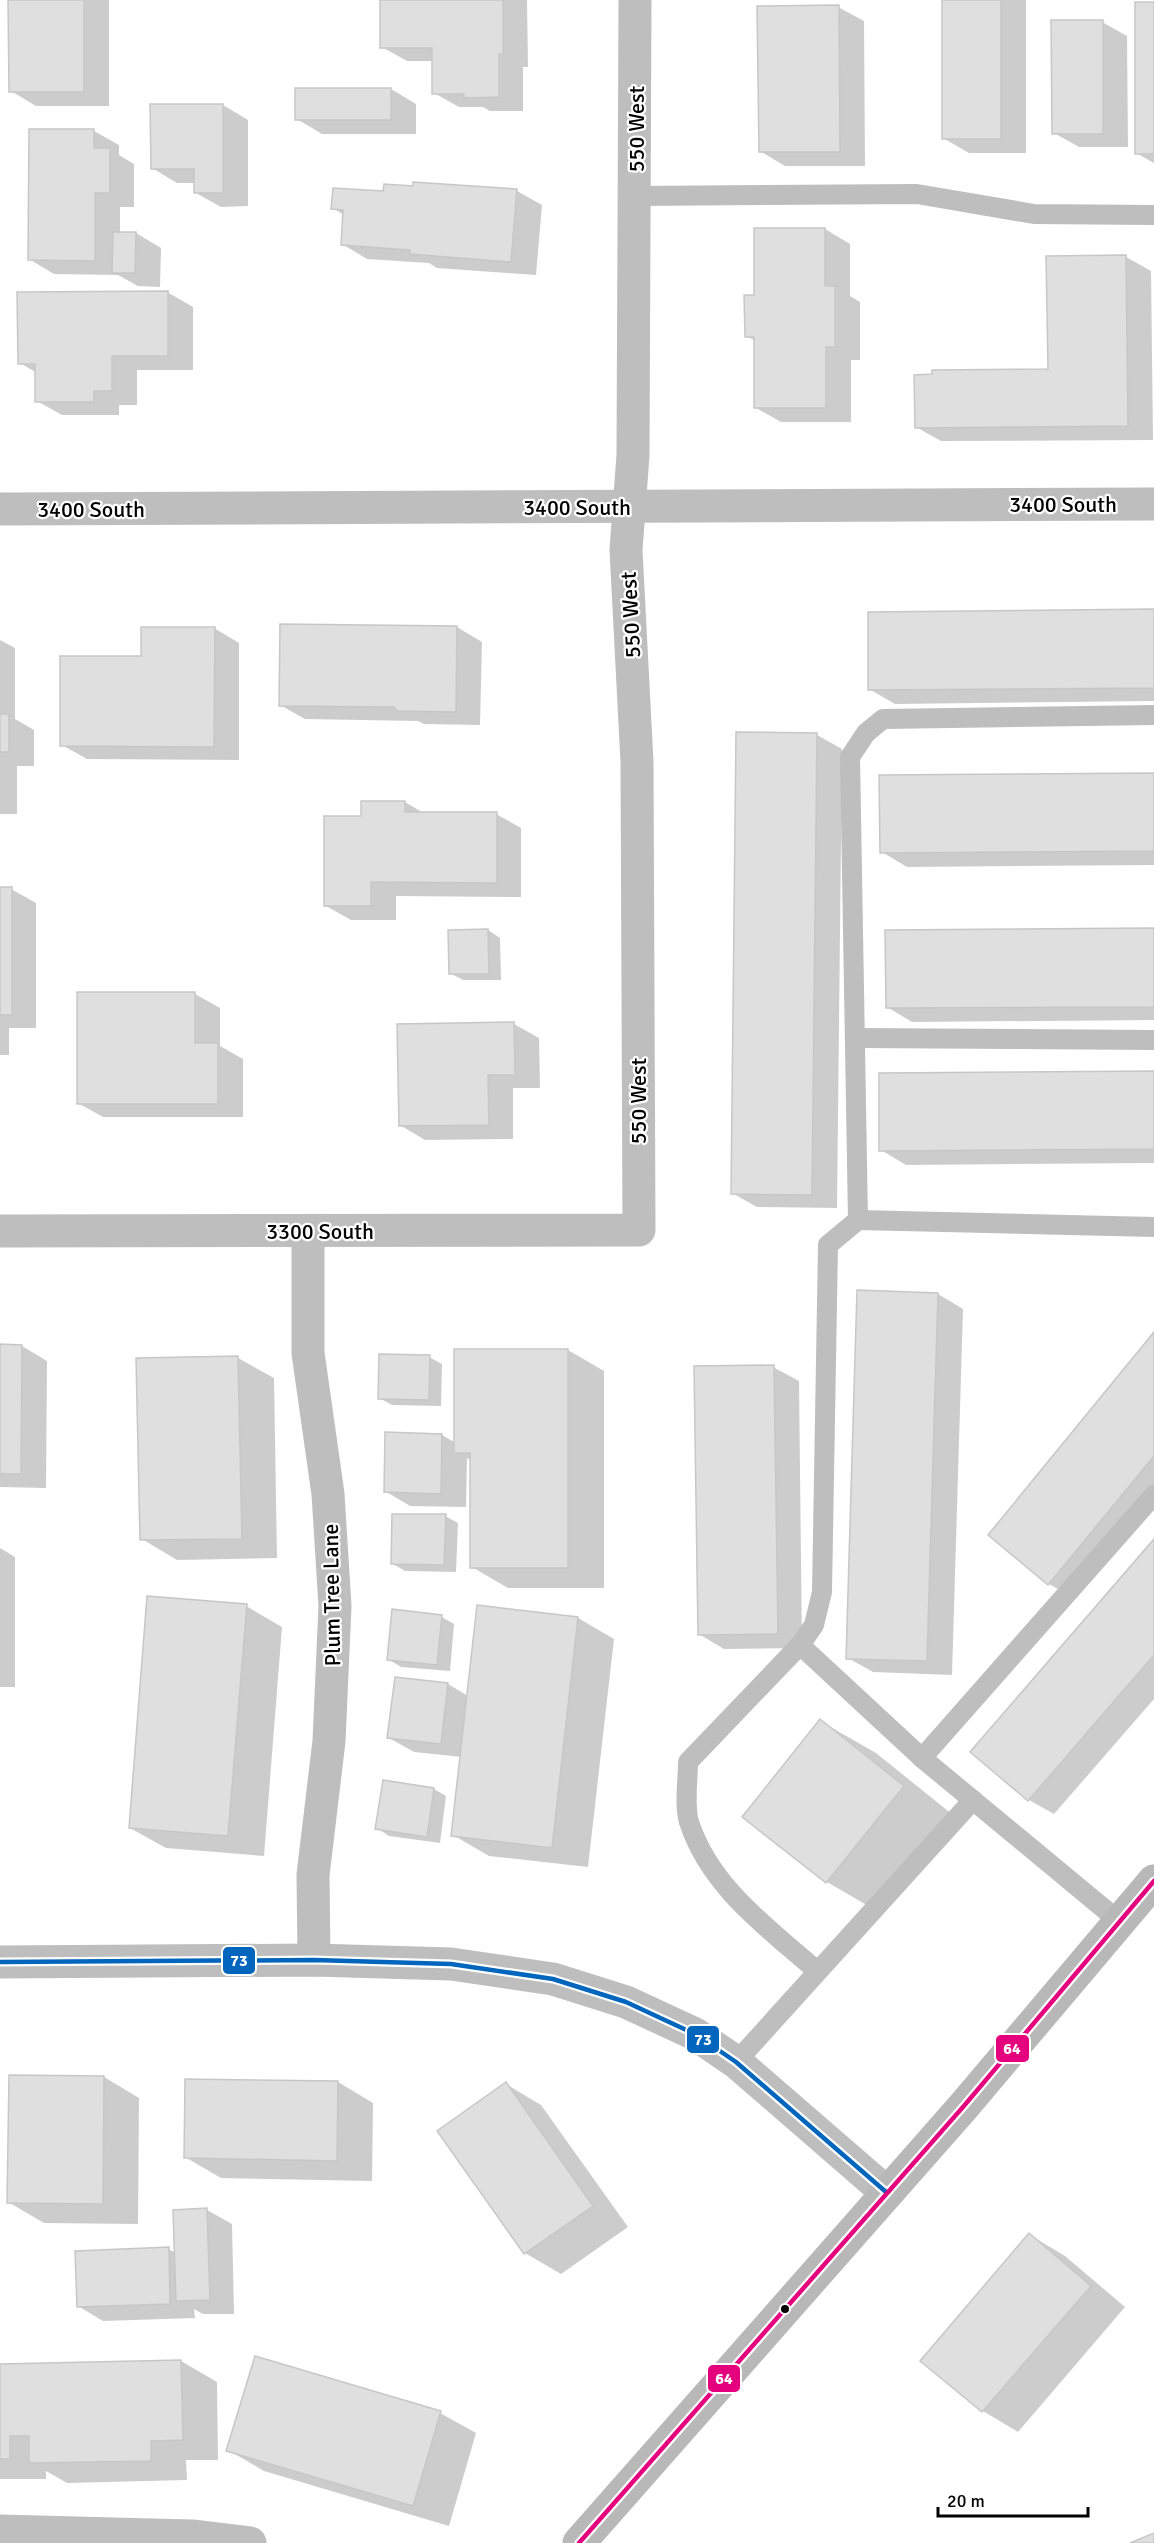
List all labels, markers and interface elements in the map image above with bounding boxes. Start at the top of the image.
street label: 550 West [623,85,650,172]
street label: 3400 South [1009,491,1117,518]
street label: 3400 South [523,494,631,521]
street label: 3400 South [37,496,145,523]
street label: 550 West [615,571,646,659]
street label: 550 West [625,1057,652,1144]
street label: 3300 South [266,1218,374,1245]
street label: Plum Tree Lane [317,1523,346,1667]
line badge: 73 [222,1946,256,1975]
text: 73 [230,1951,248,1971]
line badge: 73 [686,2025,720,2054]
text: 73 [694,2030,712,2050]
line badge: 64 [995,2034,1030,2063]
text: 64 [1003,2039,1021,2059]
unlabelled marker [779,2303,791,2315]
line badge: 64 [707,2364,741,2393]
text: 64 [715,2369,733,2389]
scale bar [938,2480,1088,2518]
text: 20 m [947,2490,985,2512]

